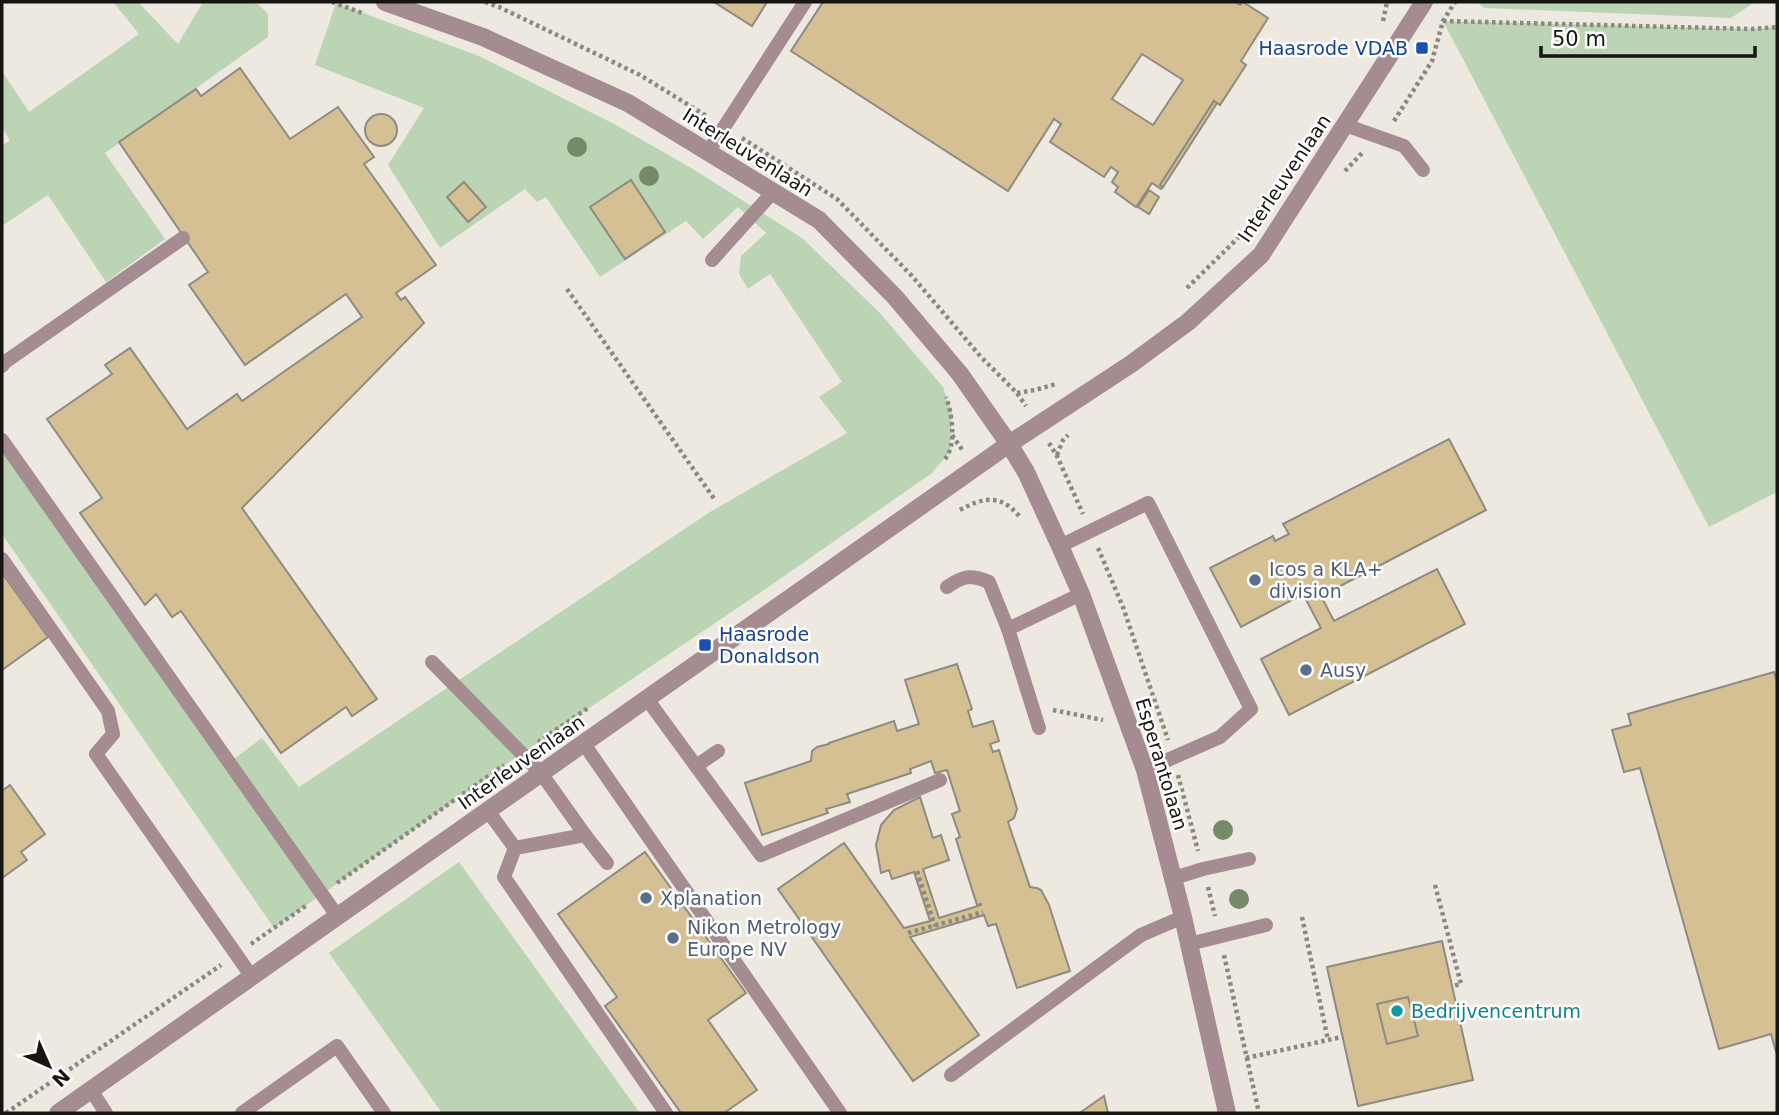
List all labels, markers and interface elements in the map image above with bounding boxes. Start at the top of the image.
scale bar [1541,14,1754,58]
text: 50 m [1552,27,1606,51]
place label: Haasrode VDAB [1258,37,1408,59]
marker: Haasrode VDAB [1414,40,1430,56]
street label: Interleuvenlaan [679,103,817,201]
street label: Interleuvenlaan [1233,110,1335,246]
place label: Icos a KLA+ division [1269,558,1383,602]
marker: Icos a KLA+ division [1247,572,1263,588]
place label: Haasrode Donaldson [719,623,820,667]
marker: Haasrode Donaldson [697,637,713,653]
place label: Ausy [1320,659,1366,681]
marker: Ausy [1298,662,1314,678]
street label: Esperantolaan [1131,695,1193,833]
street label: Interleuvenlaan [454,710,588,814]
place label: Xplanation [660,887,762,909]
marker: Xplanation [638,890,654,906]
place label: Nikon Metrology Europe NV [687,916,841,960]
marker: Nikon Metrology Europe NV [665,930,681,946]
place label: Bedrijvencentrum [1411,1000,1581,1022]
marker: Bedrijvencentrum [1389,1003,1405,1019]
north arrow [14,1031,84,1101]
text: N [48,1065,74,1091]

